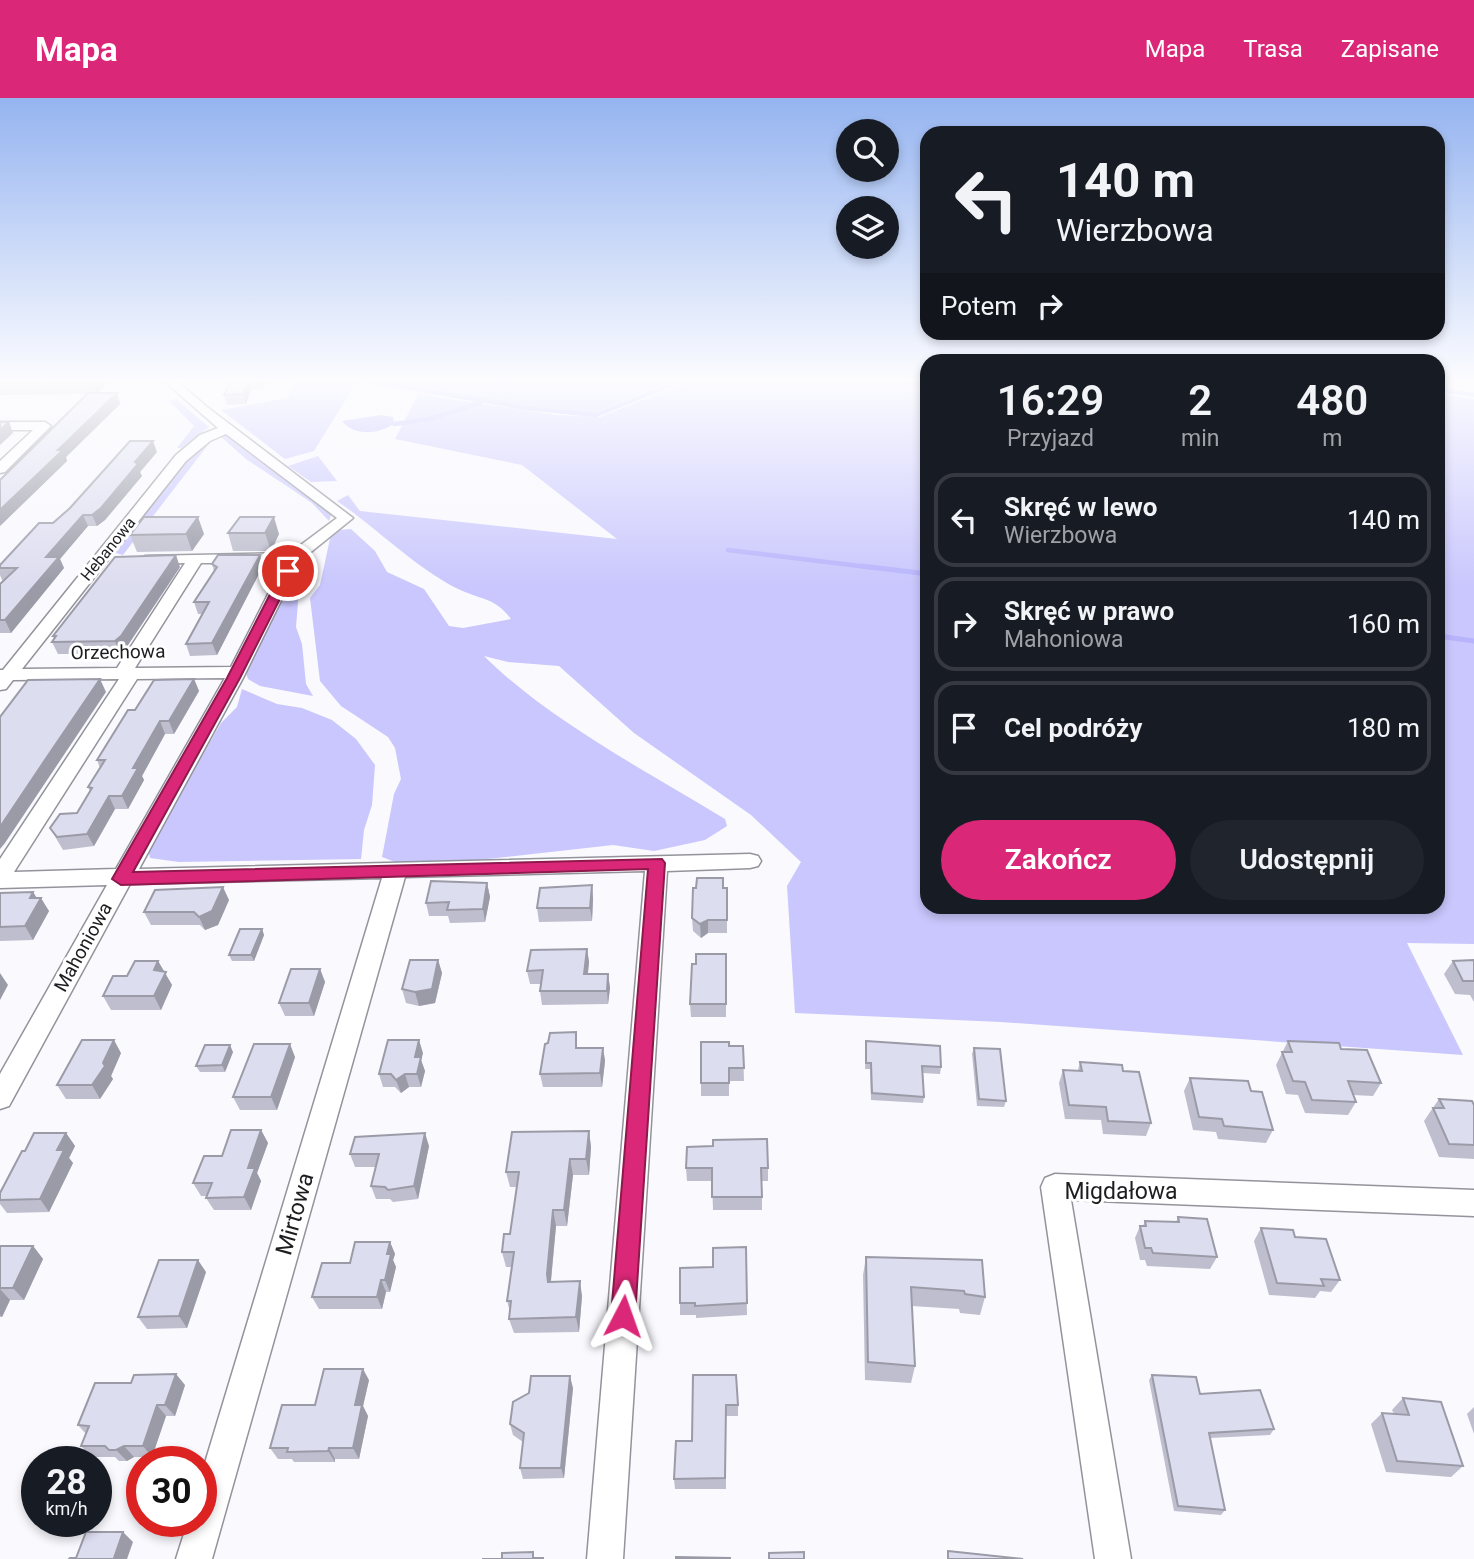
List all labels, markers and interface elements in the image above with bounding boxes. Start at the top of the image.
text: Mapa [35,30,118,69]
text: Mapa [1145,35,1205,63]
text: Trasa [1243,35,1303,63]
text: Zapisane [1341,35,1439,63]
map controls [836,119,899,259]
button: search [836,119,899,182]
text: 140 m [1056,152,1195,209]
icon: left [941,154,1032,245]
button: layers [836,196,899,259]
text: Wierzbowa [1056,211,1214,249]
icon: right [1031,287,1069,325]
text: Potem [941,291,1017,321]
text: 16:29 [997,376,1104,425]
text: 2 [1188,376,1212,425]
text: 480 [1296,376,1368,425]
text: Przyjazd [1007,425,1094,452]
text: min [1181,425,1219,452]
text: m [1322,425,1342,452]
text: Skręć w lewo [1004,492,1157,522]
icon: left [945,501,983,539]
text: 140 m [1347,505,1420,535]
street label: Hebanowa [77,513,139,585]
text: Wierzbowa [1004,522,1117,549]
pin [258,541,318,601]
icon: arrive [269,552,307,590]
text: Skręć w prawo [1004,596,1174,626]
icon: right [945,605,983,643]
text: 160 m [1347,609,1420,639]
text: Mahoniowa [1004,626,1124,653]
street label: Orzechowa [70,640,166,664]
icon: arrive [945,709,983,747]
text: Cel podróży [1004,713,1142,743]
text: 180 m [1347,713,1420,743]
button: Zakończ [941,820,1176,900]
button: Udostępnij [1190,820,1424,900]
street label: Mahoniowa [49,898,117,996]
street label: Mirtowa [270,1170,320,1258]
street label: Migdałowa [1064,1178,1178,1205]
position arrow [586,1279,660,1353]
speed limit sign: 30 [126,1446,217,1537]
text: 28 [46,1462,87,1503]
text: km/h [45,1498,88,1519]

